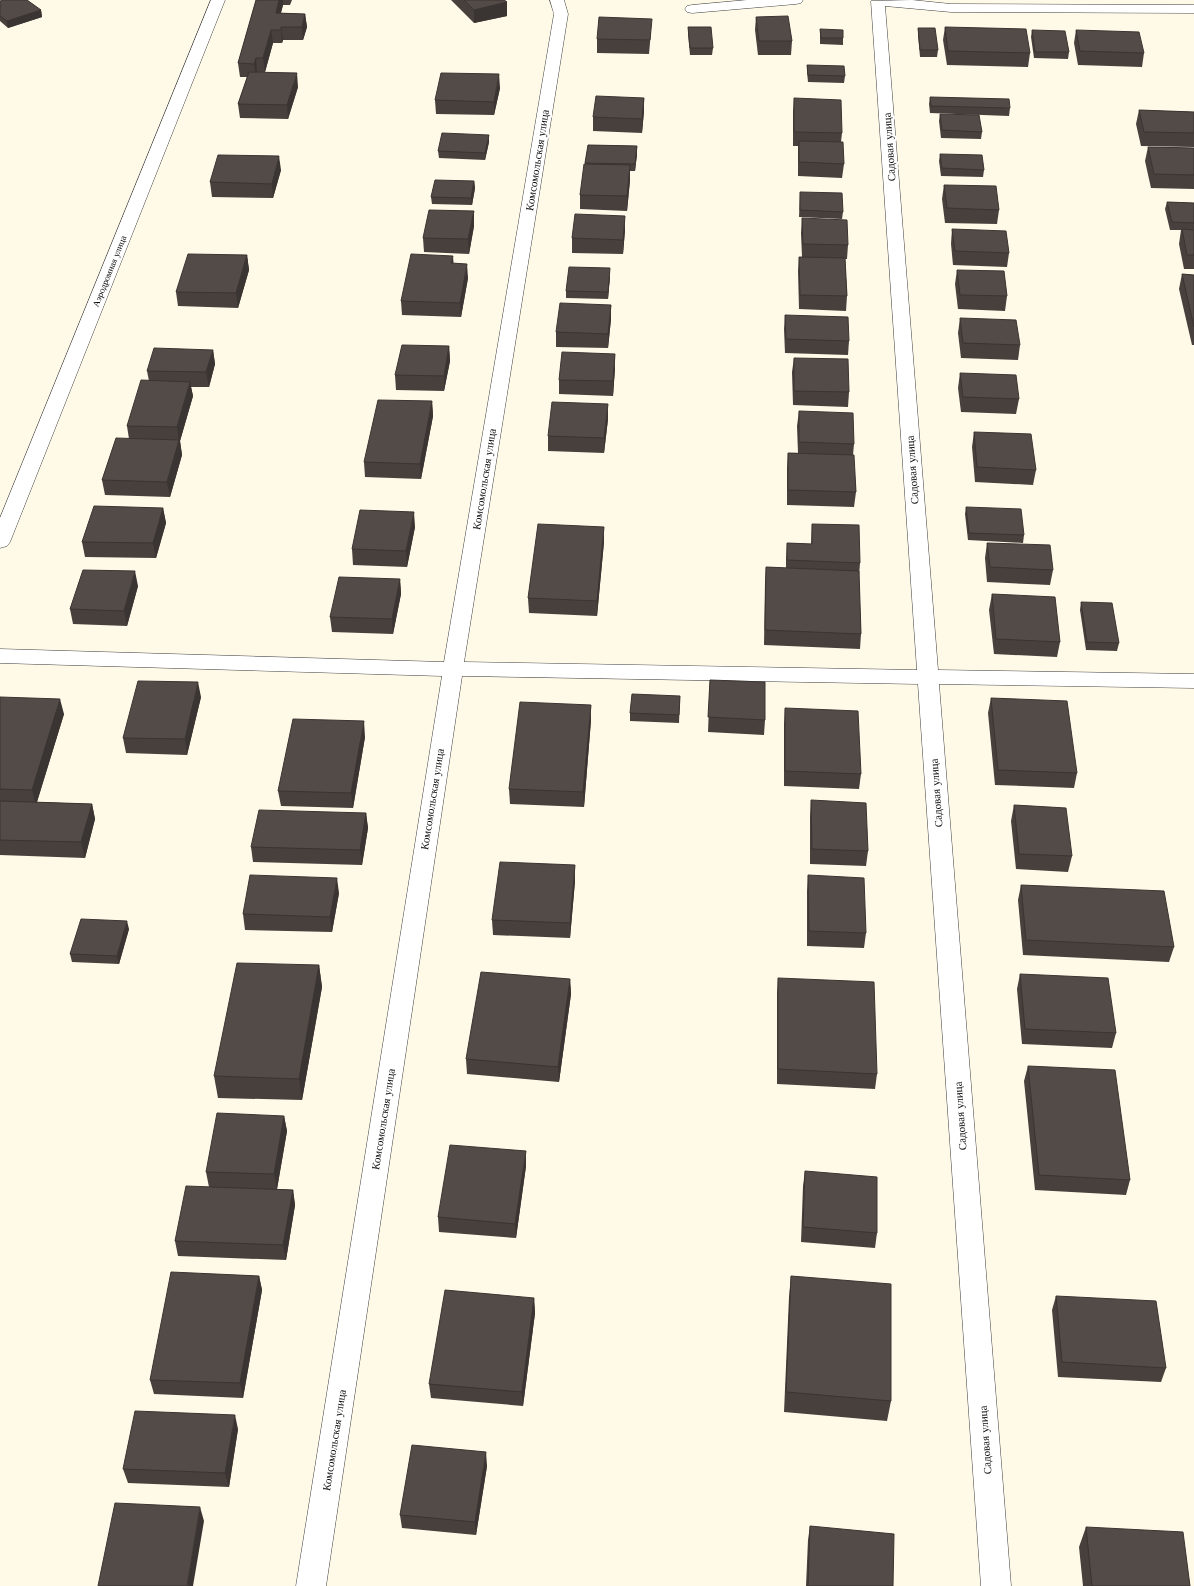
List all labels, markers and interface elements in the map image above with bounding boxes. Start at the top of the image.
street label: Комсомольская улица [522,108,552,212]
street label: Садовая улица [880,112,898,182]
street label: Аэродромная улица [90,234,128,308]
street label: Комсомольская улица [469,427,499,531]
street label: Садовая улица [903,435,921,505]
street label: Комсомольская улица [417,747,447,851]
street label: Садовая улица [927,758,945,828]
street label: Комсомольская улица [368,1067,398,1171]
street label: Садовая улица [951,1081,969,1151]
street label: Комсомольская улица [319,1388,349,1492]
street label: Садовая улица [976,1405,994,1475]

